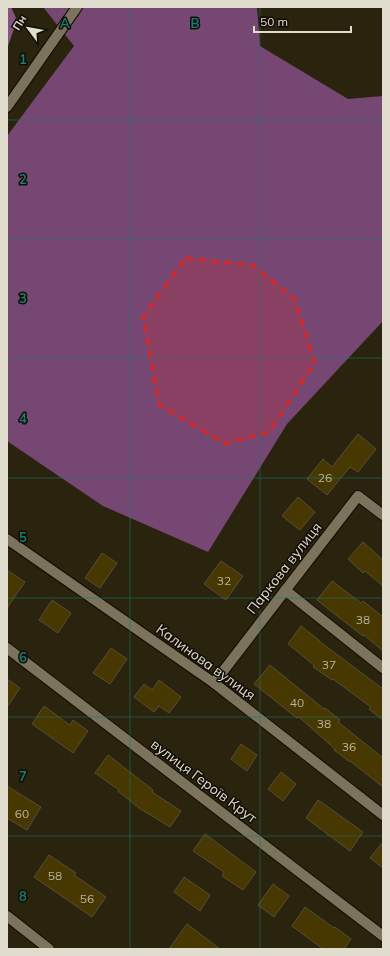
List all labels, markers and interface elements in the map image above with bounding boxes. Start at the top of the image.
north arrow [8,8,48,48]
scale bar [254,8,351,34]
text: Пн [10,12,30,33]
text: 50 m [260,14,288,29]
text: A [60,15,70,31]
text: B [191,15,200,31]
text: 1 [19,51,27,67]
text: 2 [19,171,27,187]
text: 3 [19,290,27,306]
text: 4 [19,410,27,426]
house number: 26 [318,470,332,485]
street label: Паркова вулиця [243,519,325,617]
text: 5 [19,529,27,545]
house number: 32 [217,573,231,588]
house number: 38 [356,612,370,627]
street label: Калинова вулиця [153,620,259,704]
text: 6 [19,649,27,665]
house number: 37 [322,657,336,672]
house number: 40 [290,695,304,710]
house number: 38 [317,716,331,731]
street label: вулиця Героїв Крут [147,735,261,827]
house number: 36 [342,739,356,754]
text: 7 [19,768,27,784]
house number: 60 [15,806,29,821]
house number: 58 [48,868,62,883]
text: 8 [19,888,27,904]
house number: 56 [80,891,94,906]

